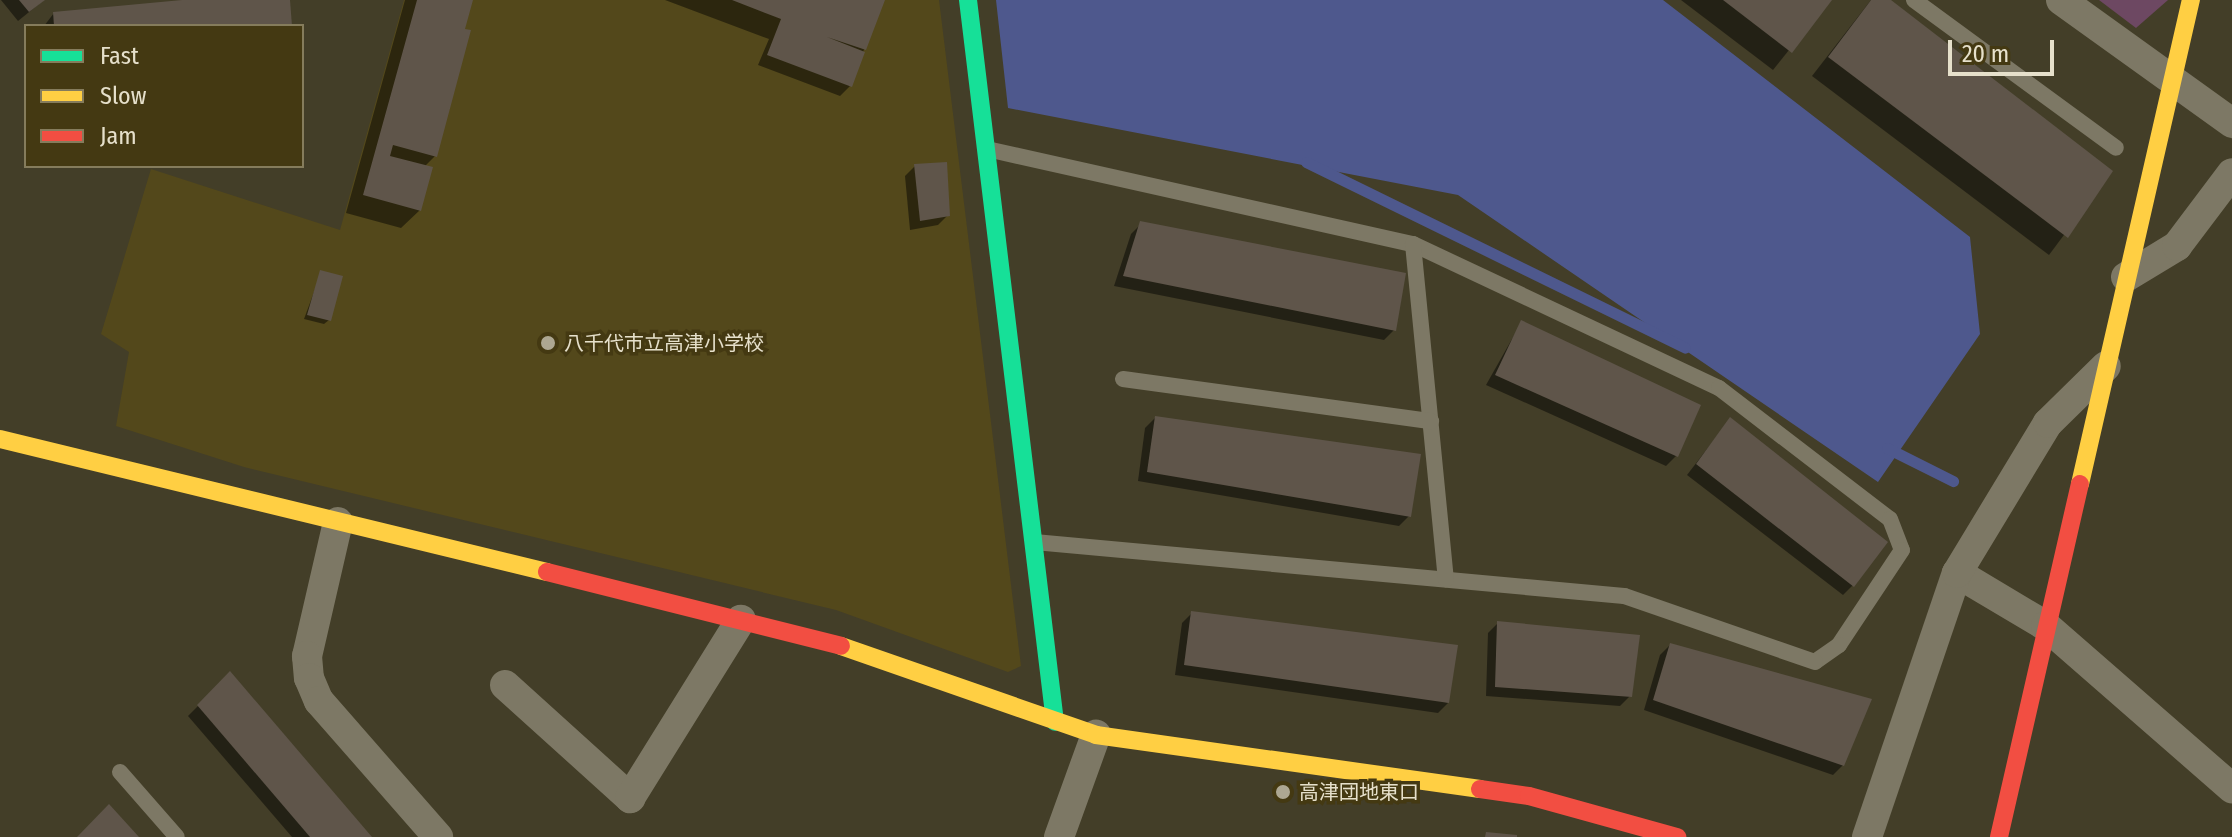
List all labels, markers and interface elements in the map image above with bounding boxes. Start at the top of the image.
legend [24,24,304,168]
scale bar [1952,24,2058,74]
text: 20 m [1962,40,2009,68]
text: Fast [100,42,139,70]
text: Slow [100,82,146,110]
text: Jam [100,122,137,150]
place label: 八千代市立高津小学校 [564,331,764,355]
marker: 八千代市立高津小学校 [539,334,557,352]
place label: 高津団地東口 [1299,780,1419,804]
marker: 高津団地東口 [1274,783,1292,801]

